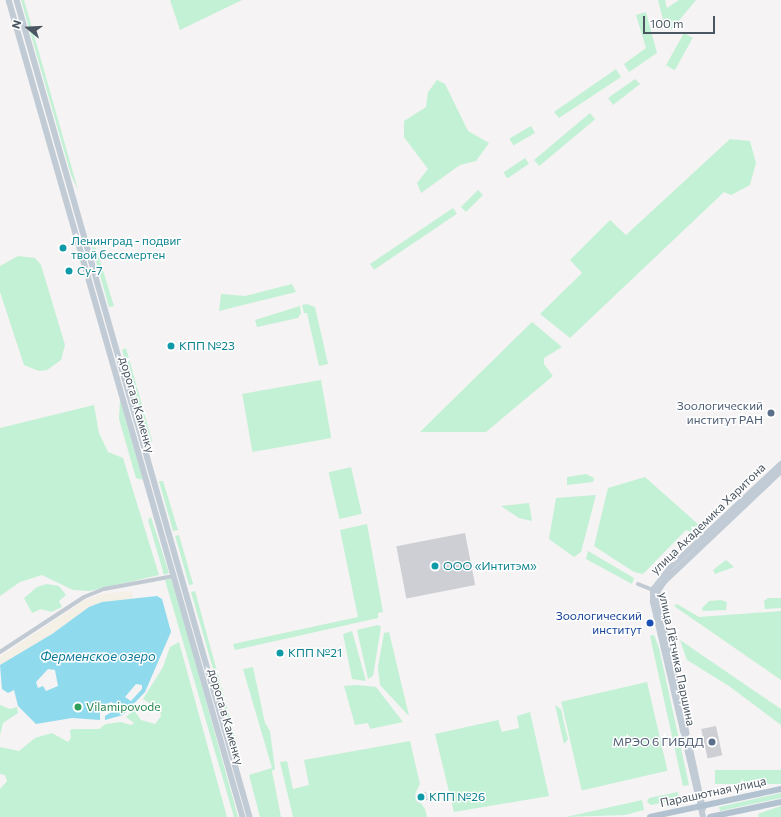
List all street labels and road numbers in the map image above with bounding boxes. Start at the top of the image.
street label: дорога в Каменку [116,355,158,455]
street label: улица Академика Харитона [648,460,768,578]
street label: улица Лётчика Паршина [656,591,698,727]
street label: дорога в Каменку [205,667,247,767]
street label: Парашютная улица [659,774,767,810]

